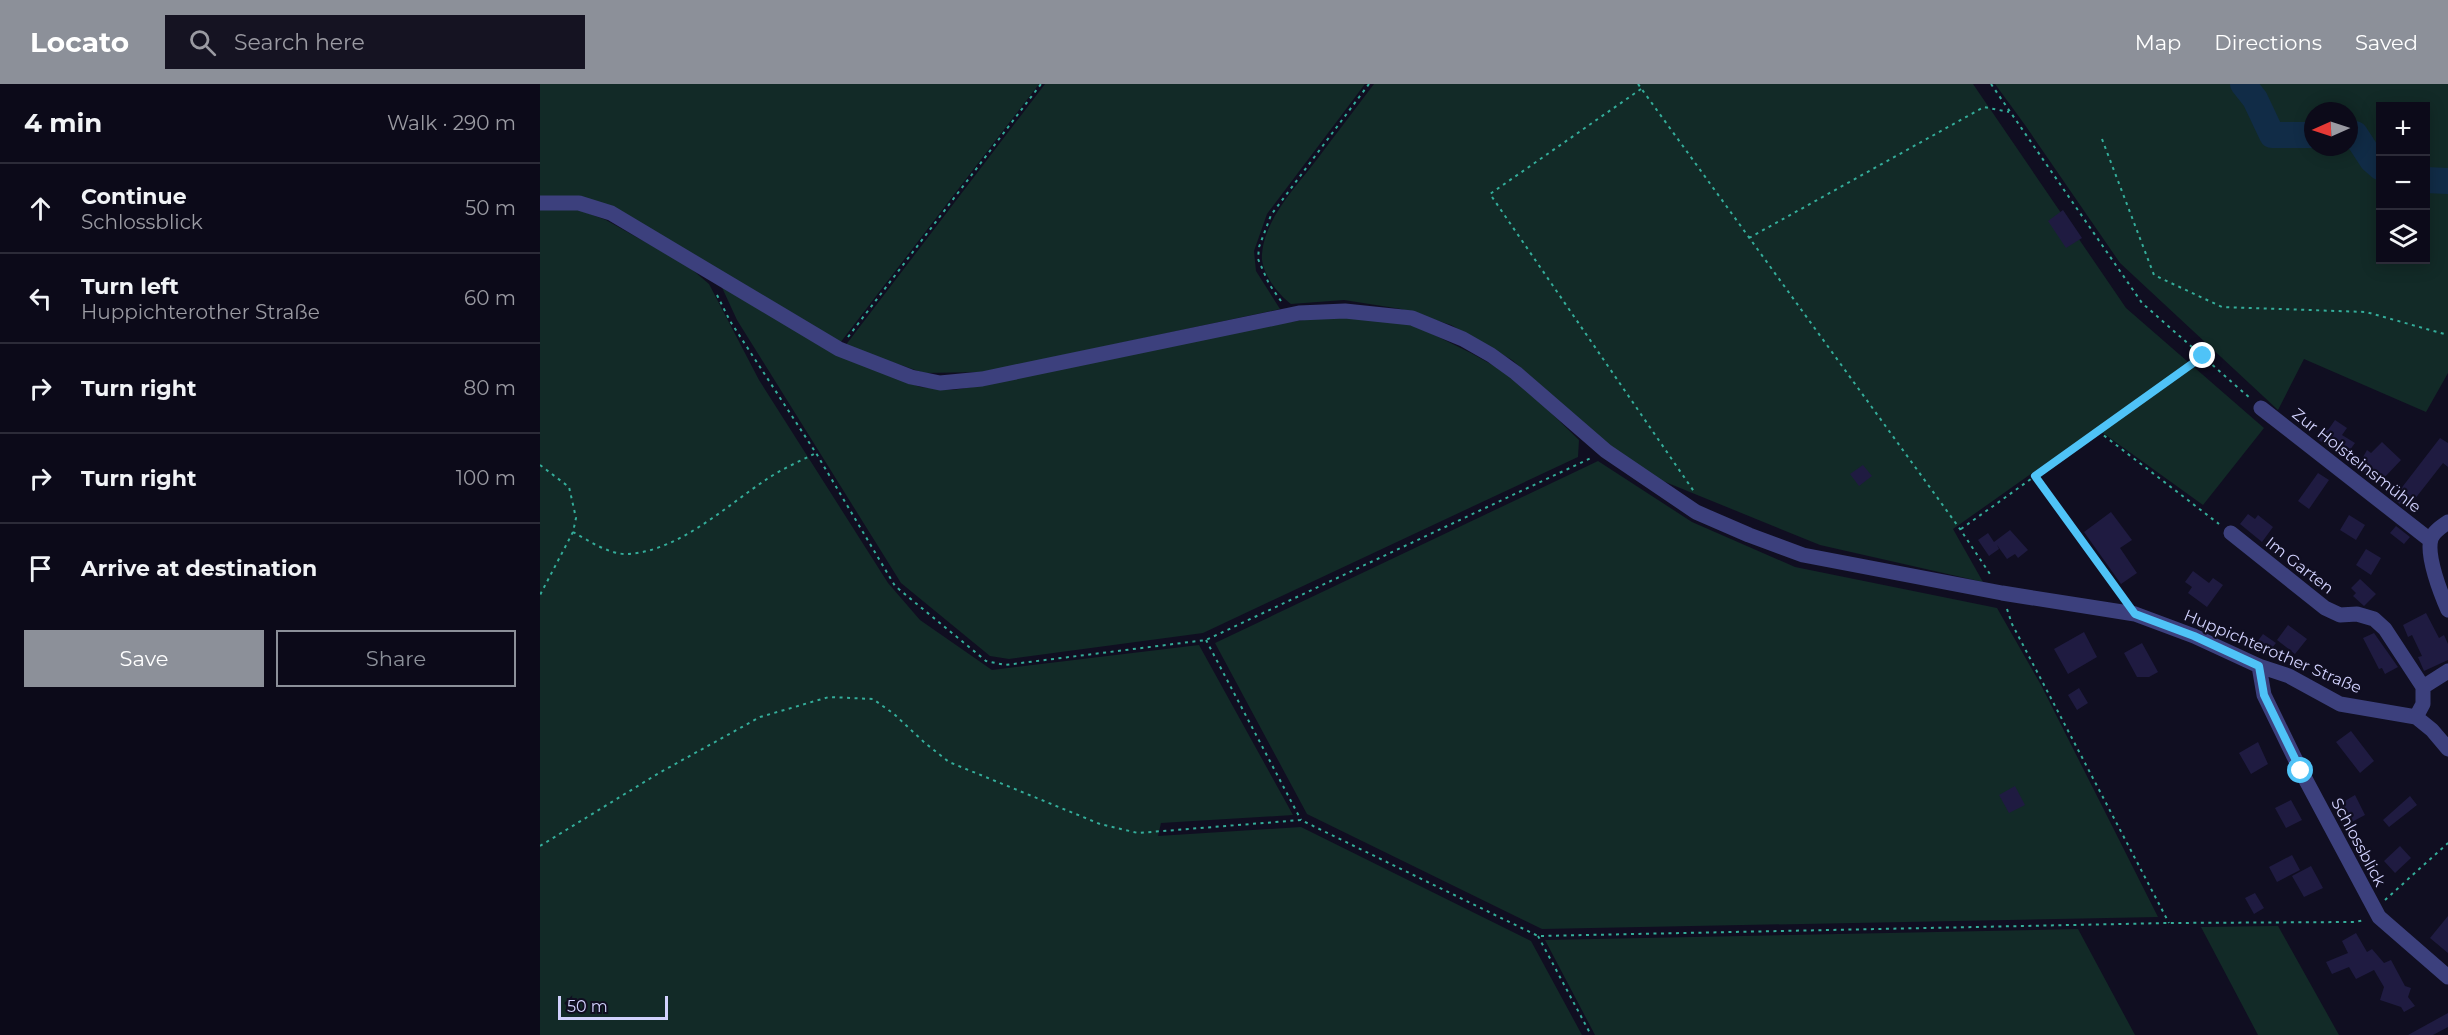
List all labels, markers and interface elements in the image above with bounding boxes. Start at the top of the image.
search box [165,15,585,69]
text: Locato [30,25,129,59]
icon: search [186,26,219,59]
text: Search here [234,29,365,56]
text: Map [2135,30,2181,55]
text: Directions [2214,30,2322,55]
text: Saved [2355,30,2418,55]
north arrow [2304,102,2358,156]
map controls [2376,102,2430,264]
button: + [2376,102,2430,156]
text: 4 min [24,107,102,139]
text: Walk · 290 m [387,111,516,135]
button: − [2376,156,2430,210]
text: Continue [81,183,187,210]
icon: ahead [24,192,57,225]
text: 50 m [465,196,516,220]
text: Schlossblick [81,210,203,234]
button: layers [2376,210,2430,264]
text: Turn left [81,273,179,300]
icon: left [24,282,57,315]
text: 60 m [464,286,516,310]
text: Huppichterother Straße [81,300,320,324]
route end [2189,342,2215,368]
icon: right [24,372,57,405]
text: Turn right [81,375,196,402]
text: 80 m [464,376,516,400]
street label: Zur Holsteinsmühle [2289,404,2425,517]
icon: right [24,462,57,495]
text: Turn right [81,465,196,492]
text: 100 m [456,466,516,490]
street label: Im Garten [2262,533,2338,598]
icon: arrive [24,552,57,585]
text: Arrive at destination [81,555,317,582]
street label: Huppichterother Straße [2181,605,2364,698]
button: Save [24,630,264,687]
button: Share [276,630,516,687]
route start [2287,757,2313,783]
street label: Schlossblick [2327,795,2390,890]
scale bar [558,993,668,1020]
text: 50 m [567,997,608,1016]

